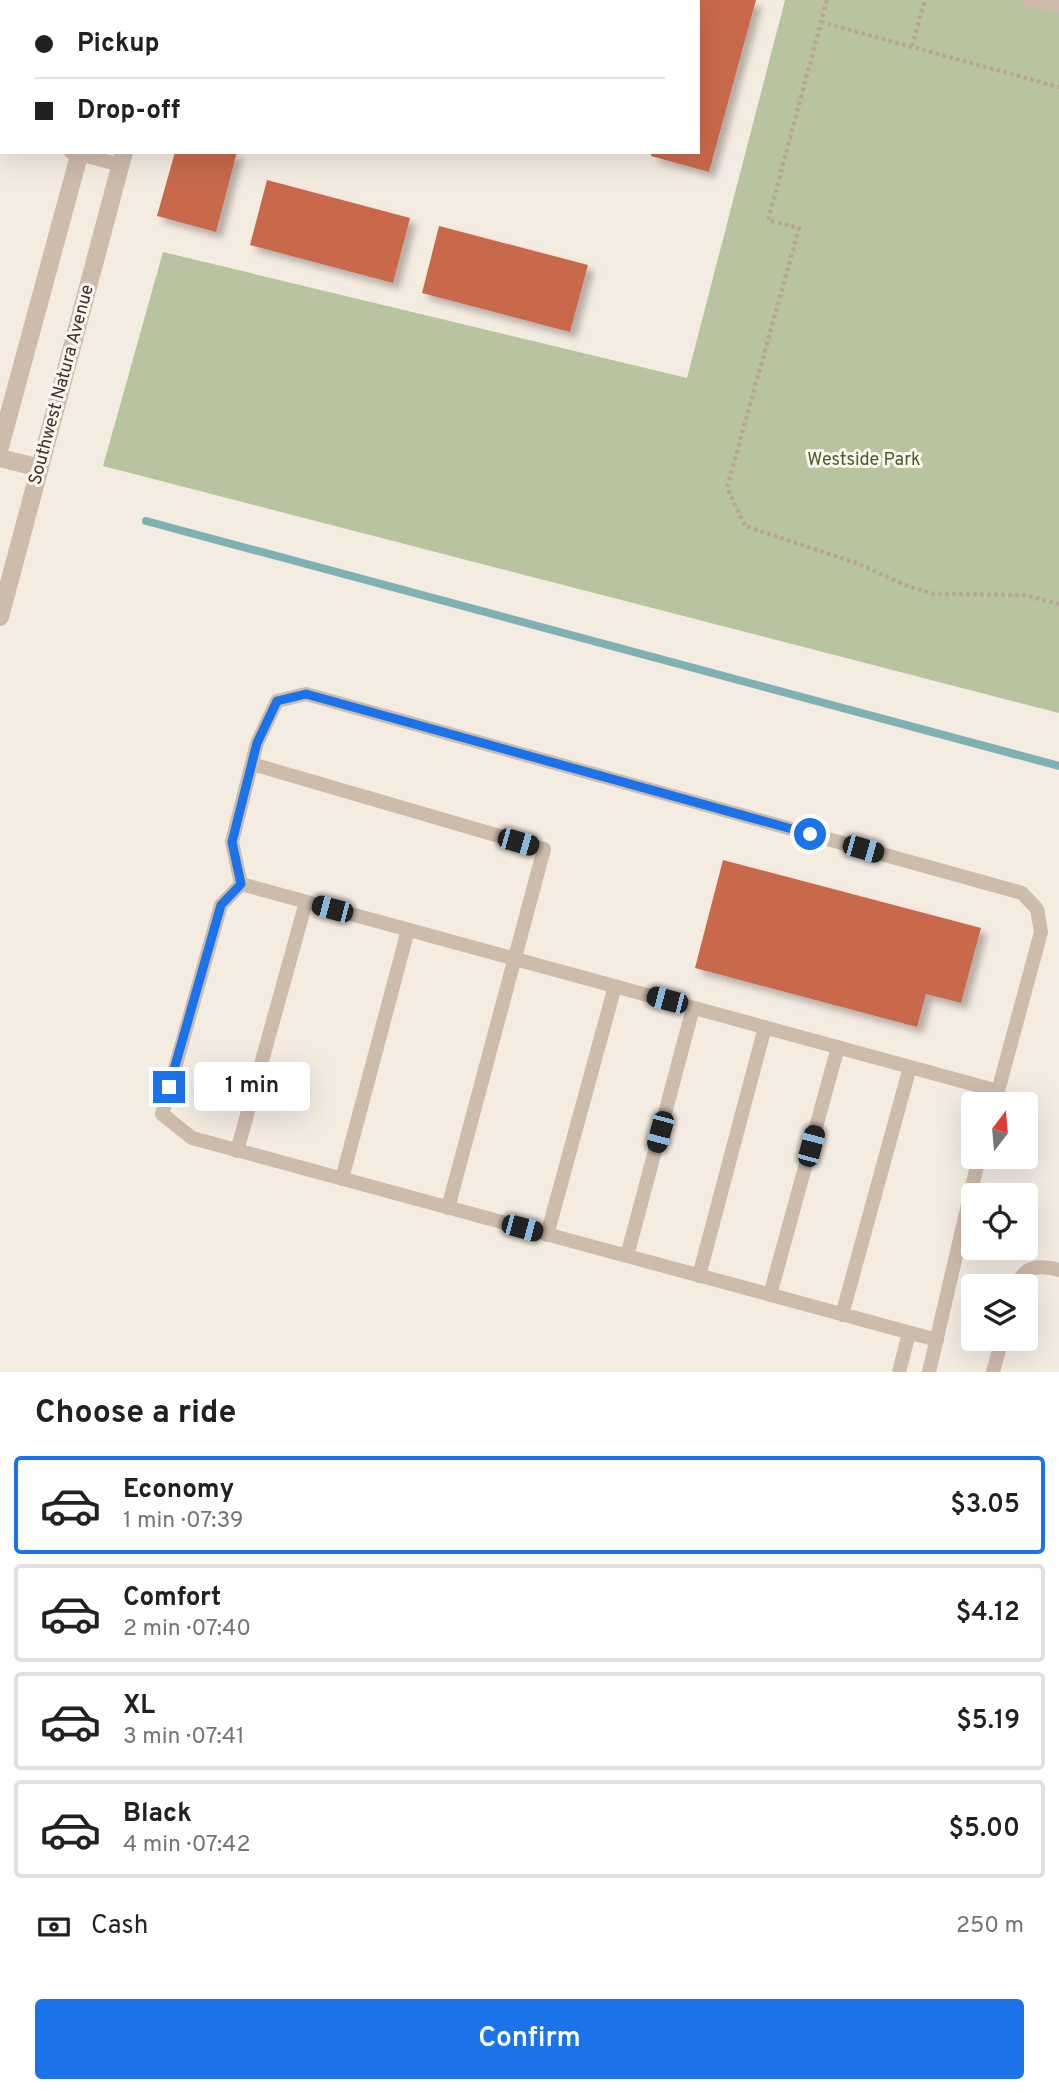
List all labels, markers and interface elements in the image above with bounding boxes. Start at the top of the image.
text: Pickup [77,28,160,61]
text: Drop-off [77,95,180,128]
street label: Southwest Natura Avenue [24,282,100,488]
park label: Westside Park [807,449,921,472]
route start [794,818,826,850]
car [495,826,542,858]
car [840,833,887,865]
car [309,893,356,925]
car [644,984,691,1016]
callout: 1 min [194,1062,309,1112]
route end [153,1071,185,1103]
text: 1 min [225,1072,279,1101]
north arrow [961,1092,1038,1169]
map controls [961,1092,1038,1351]
car [645,1109,676,1155]
car [796,1123,827,1169]
button: locate [961,1183,1038,1260]
car [499,1212,546,1244]
button: layers [961,1274,1038,1351]
text: Choose a ride [35,1394,236,1434]
icon: car [39,1474,102,1537]
text: Economy [123,1474,234,1507]
text: $3.05 [950,1489,1020,1522]
text: 1 min · 07:39 [123,1507,244,1536]
icon: car [39,1582,102,1645]
text: Comfort [123,1582,221,1615]
text: $4.12 [956,1597,1020,1630]
text: 2 min · 07:40 [123,1615,251,1644]
icon: car [39,1690,102,1753]
text: XL [123,1690,155,1723]
text: $5.19 [956,1705,1020,1738]
text: 3 min · 07:41 [123,1723,245,1752]
icon: car [39,1798,102,1861]
text: Black [123,1798,192,1831]
text: $5.00 [948,1813,1020,1846]
text: 4 min · 07:42 [123,1831,250,1860]
icon: cash [35,1908,73,1946]
text: Cash [91,1910,148,1943]
text: 250 m [956,1912,1024,1941]
button: Confirm [35,1999,1024,2079]

